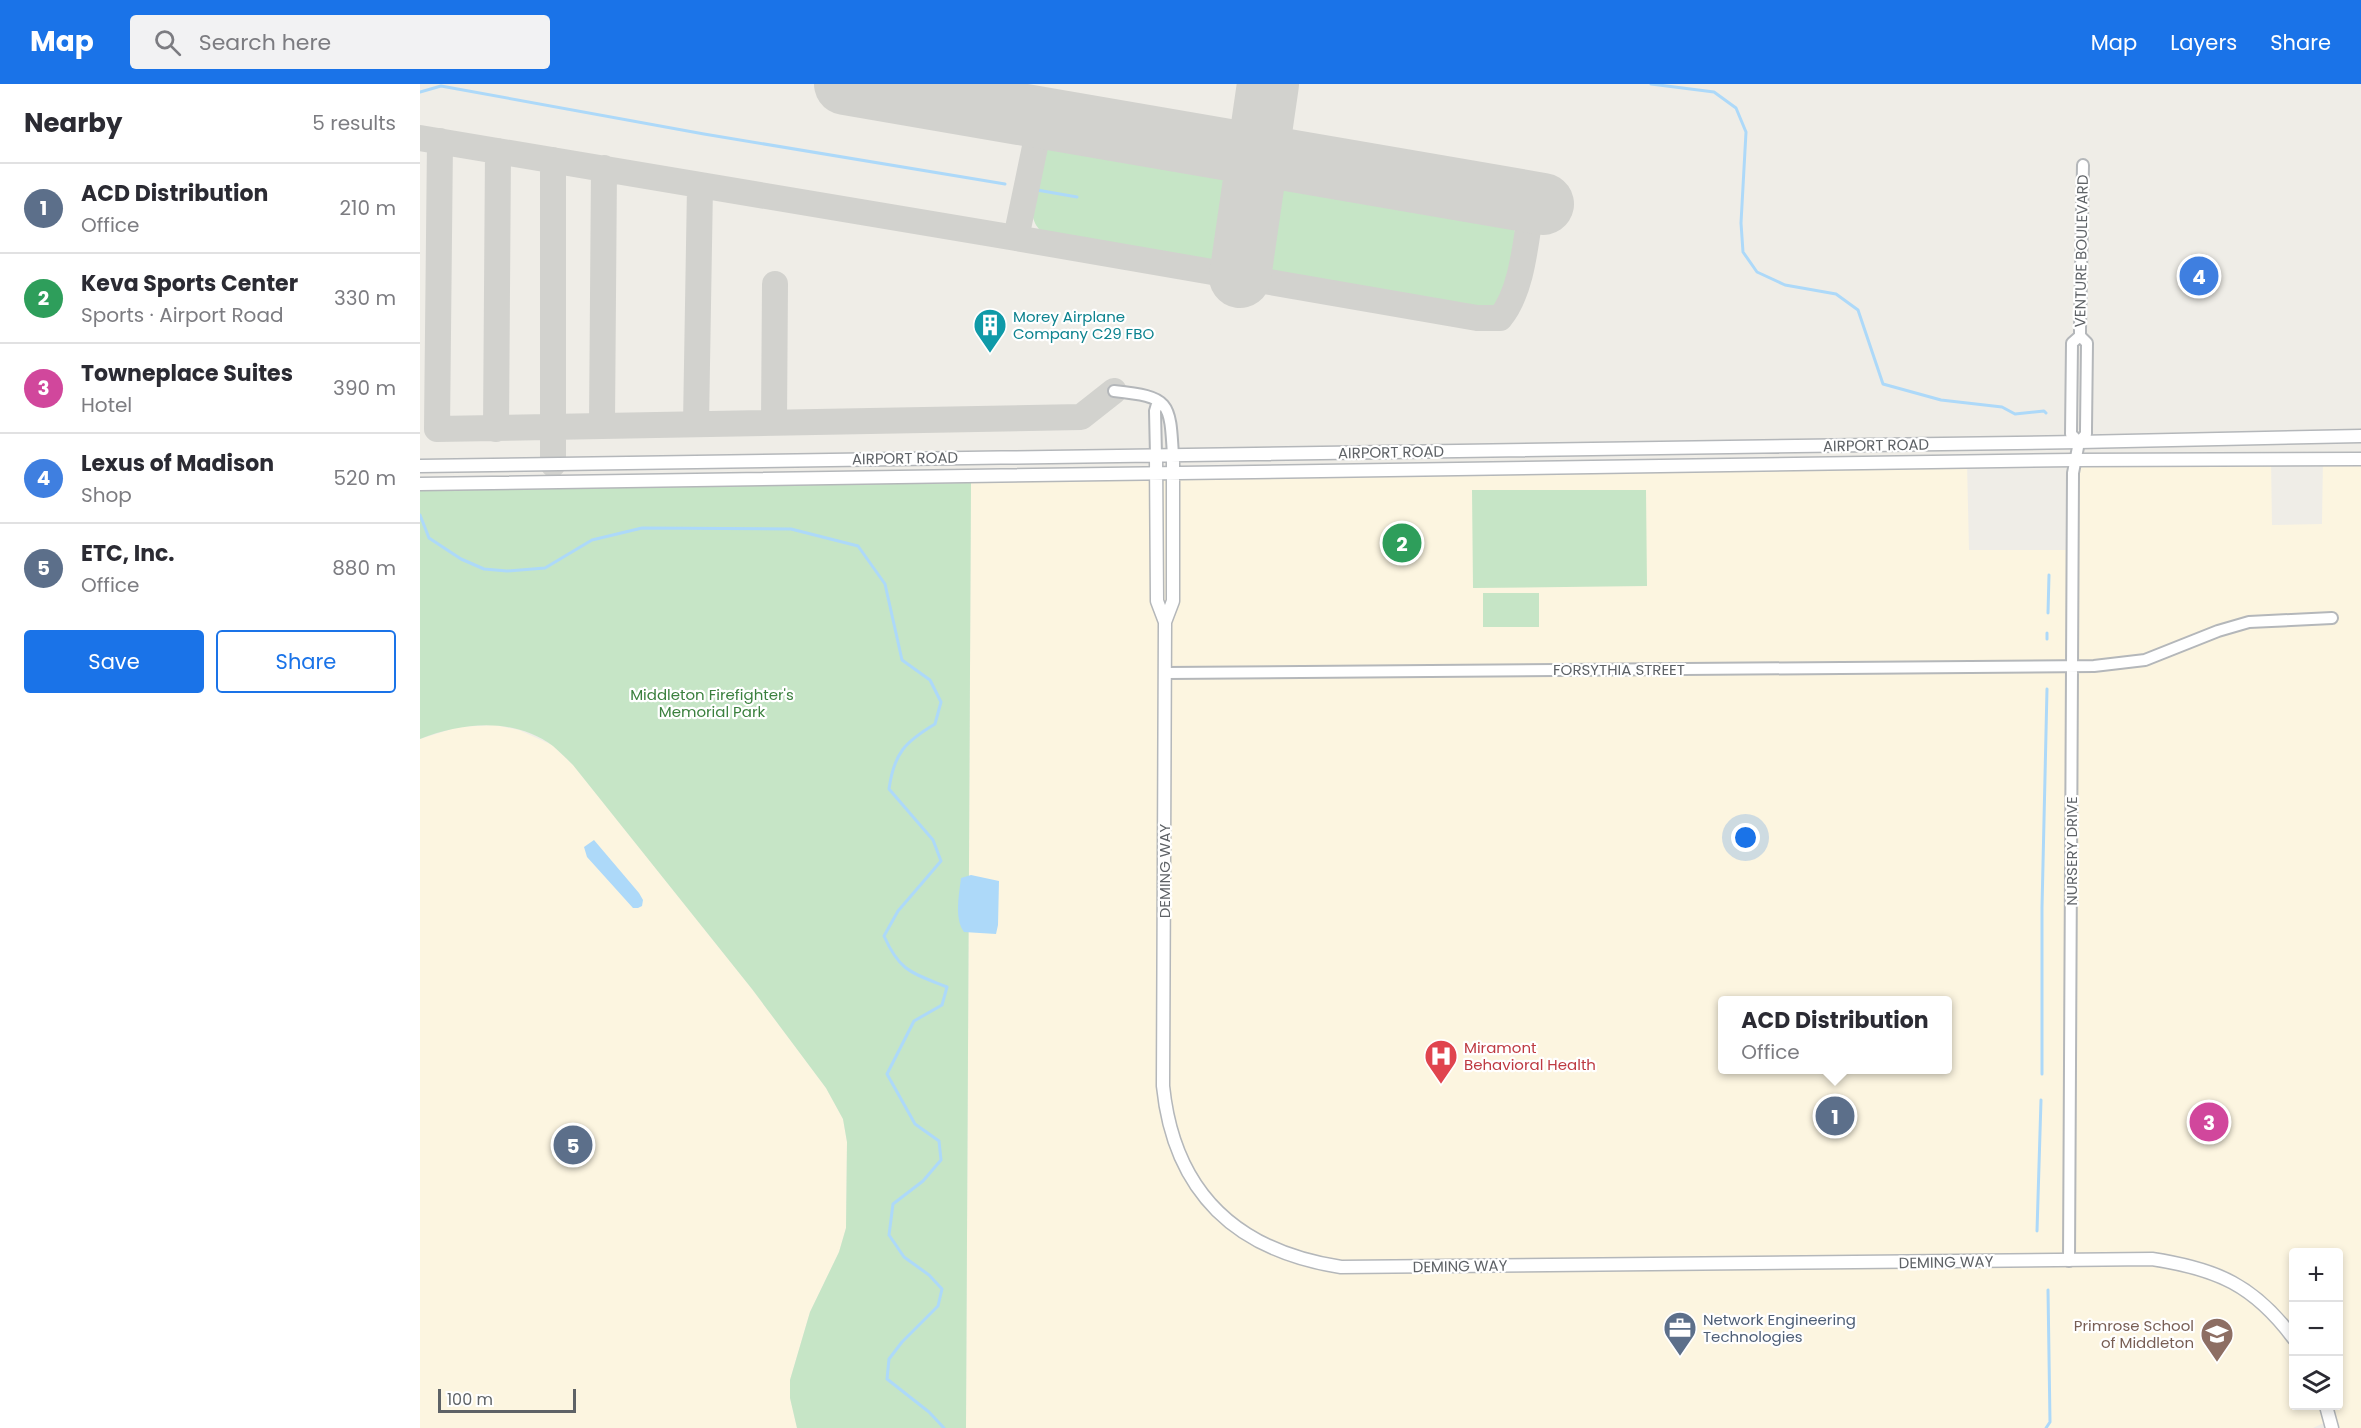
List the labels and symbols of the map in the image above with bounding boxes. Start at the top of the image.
street label: VENTURE BOULEVARD [2069,174,2093,328]
pin: 4 [2180,254,2218,298]
place label: Morey Airplane Company C29 FBO [1013,306,1154,344]
building icon: Morey Airplane Company C29 FBO [972,307,1008,354]
street label: AIRPORT ROAD [1823,434,1929,456]
street label: AIRPORT ROAD [1338,441,1444,463]
street label: AIRPORT ROAD [852,447,958,469]
pin: 2 [1382,520,1422,566]
street label: FORSYTHIA STREET [1553,659,1685,680]
park label: Middleton Firefighter's Memorial Park [630,684,794,722]
street label: NURSERY DRIVE [2061,796,2082,906]
street label: DEMING WAY [1154,823,1175,918]
your location [1731,823,1760,852]
place label: Miramont Behavioral Health [1464,1037,1596,1075]
hospital icon: Miramont Behavioral Health [1423,1038,1459,1085]
pin: 1 [1816,1094,1854,1138]
pin: 3 [2190,1100,2228,1144]
pin: 5 [554,1122,592,1168]
street label: DEMING WAY [1899,1251,1994,1273]
street label: DEMING WAY [1413,1255,1508,1277]
place label: Network Engineering Technologies [1703,1309,1856,1347]
office icon: Network Engineering Technologies [1662,1310,1698,1357]
place label: Primrose School of Middleton [2074,1315,2194,1353]
school or university icon: Primrose School of Middleton [2199,1316,2235,1363]
scale bar [438,1386,576,1414]

